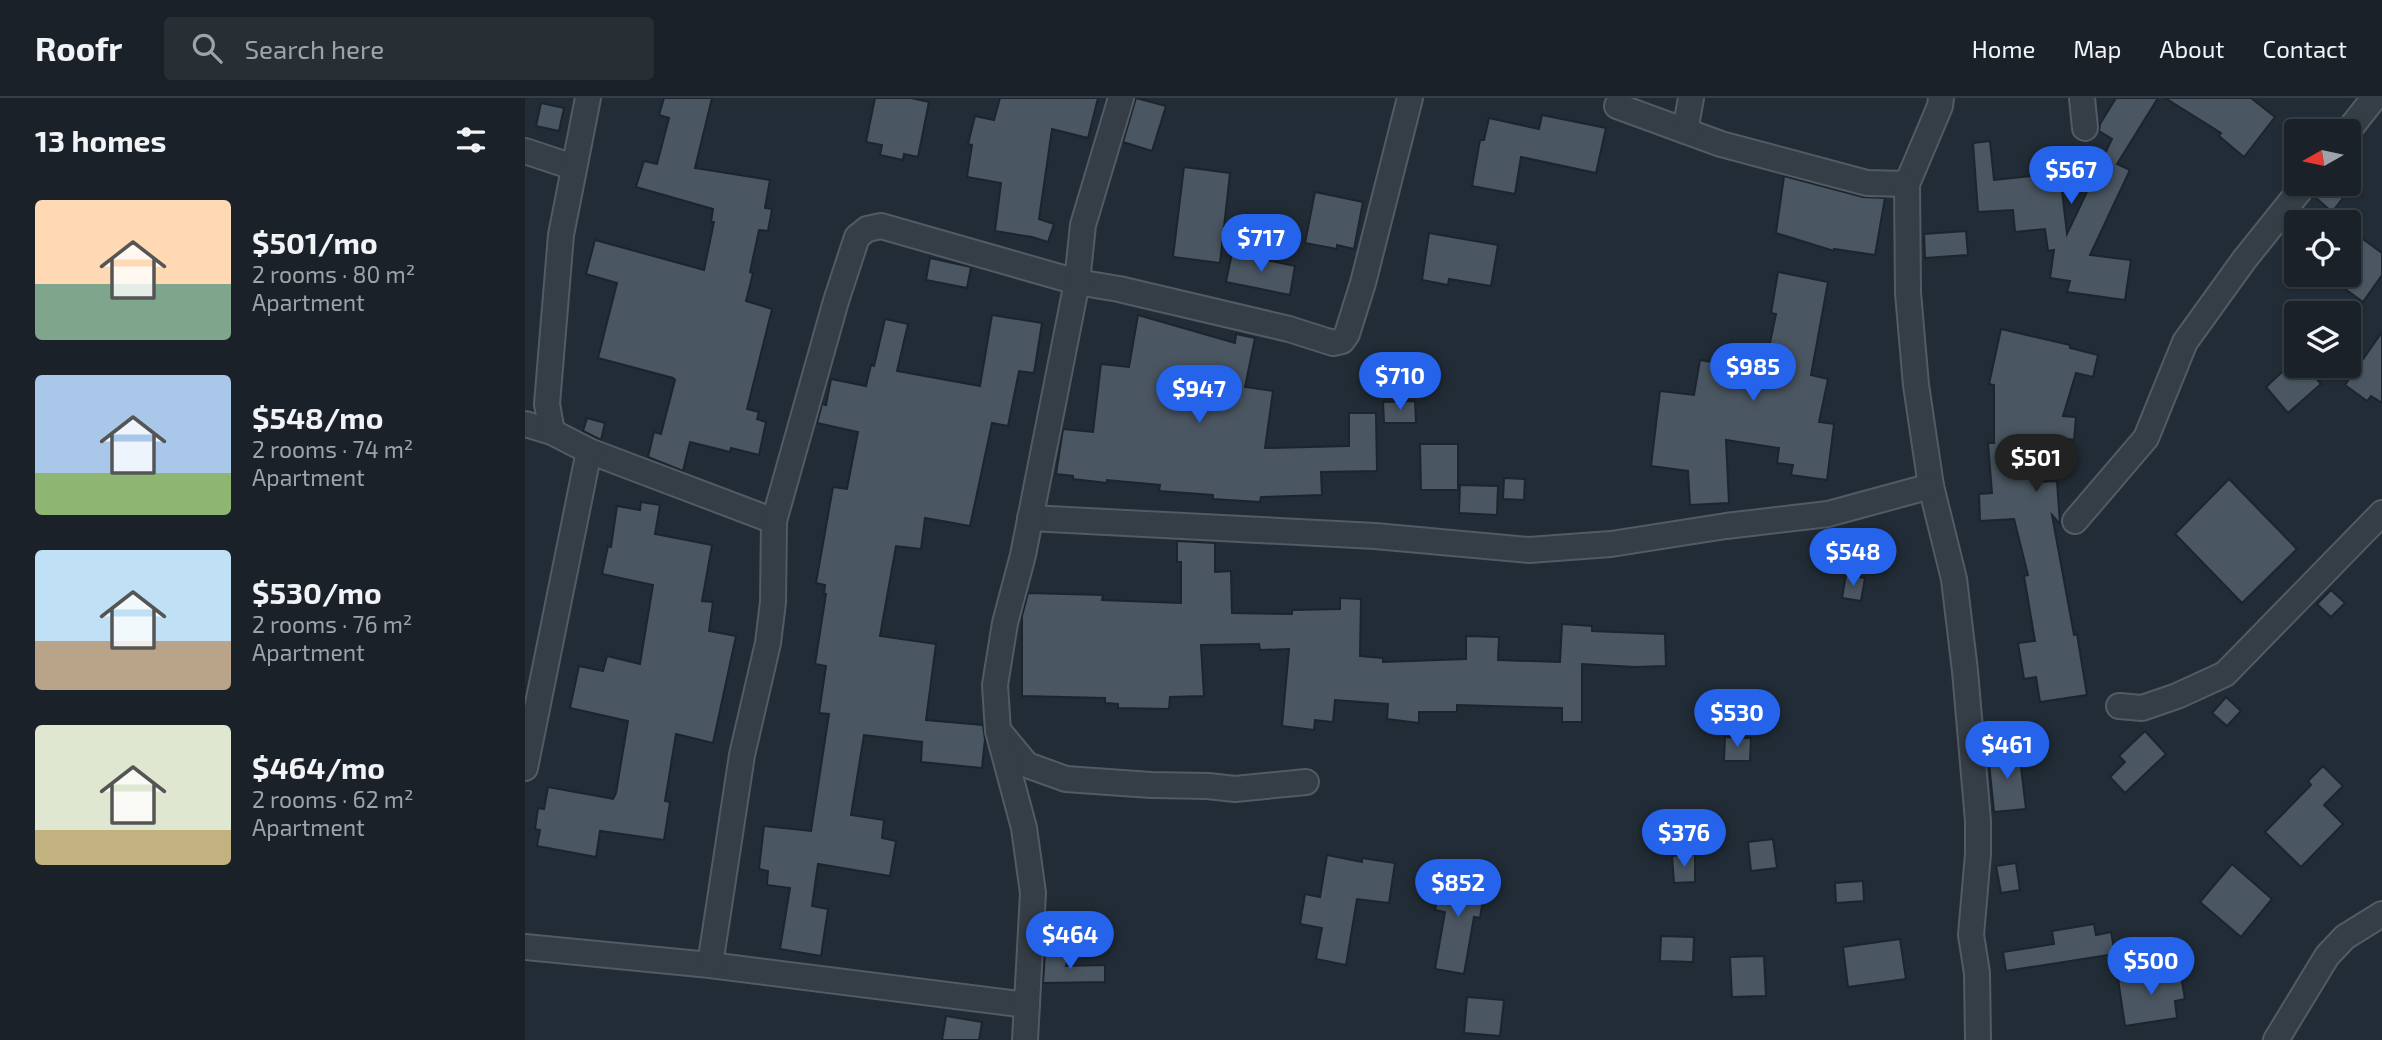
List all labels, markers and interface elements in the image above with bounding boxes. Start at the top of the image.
search box [164,17,654,80]
text: Roofr [35,28,122,68]
icon: search [188,29,226,67]
text: Search here [244,33,384,64]
text: Home [1972,34,2035,63]
text: Map [2073,34,2121,63]
text: About [2159,34,2225,63]
text: Contact [2263,34,2347,63]
north arrow [2284,119,2361,196]
map controls [2284,119,2361,378]
icon: filters [452,121,490,159]
text: 13 homes [35,122,166,158]
pin: $567 [2030,146,2112,206]
text: $567 [2045,155,2097,183]
button: locate [2284,210,2361,287]
pin: $717 [1220,214,1302,274]
text: $717 [1237,223,1285,251]
text: $501/mo [252,224,378,260]
icon: home [91,228,175,312]
text: 2 rooms · 80 m² [252,260,415,288]
text: Apartment [252,288,365,316]
button: layers [2284,301,2361,378]
pin: $985 [1712,344,1794,403]
pin: $710 [1359,352,1441,412]
text: $985 [1726,352,1780,380]
text: $710 [1375,361,1425,389]
pin: $947 [1158,366,1240,425]
text: $947 [1172,374,1226,402]
text: $548/mo [252,399,384,435]
icon: home [91,403,175,487]
pin: $501 [1995,434,2077,494]
text: 2 rooms · 74 m² [252,435,413,463]
text: $501 [2011,443,2061,471]
text: Apartment [252,463,365,491]
pin: $548 [1812,528,1894,588]
text: $548 [1825,537,1881,565]
text: $530/mo [252,574,382,610]
icon: home [91,578,175,662]
text: 2 rooms · 76 m² [252,610,412,638]
text: Apartment [252,638,365,666]
pin: $530 [1696,690,1778,749]
text: $530 [1710,698,1764,726]
pin: $461 [1966,722,2048,781]
text: $461 [1981,730,2033,758]
text: $464/mo [252,749,385,785]
icon: home [91,753,175,837]
text: 2 rooms · 62 m² [252,785,414,813]
pin: $376 [1643,810,1725,869]
text: Apartment [252,813,365,841]
text: $376 [1658,818,1710,846]
pin: $852 [1417,860,1499,919]
text: $852 [1431,868,1485,896]
pin: $464 [1029,912,1111,971]
text: $464 [1042,920,1098,948]
pin: $500 [2110,937,2192,997]
text: $500 [2123,946,2179,974]

